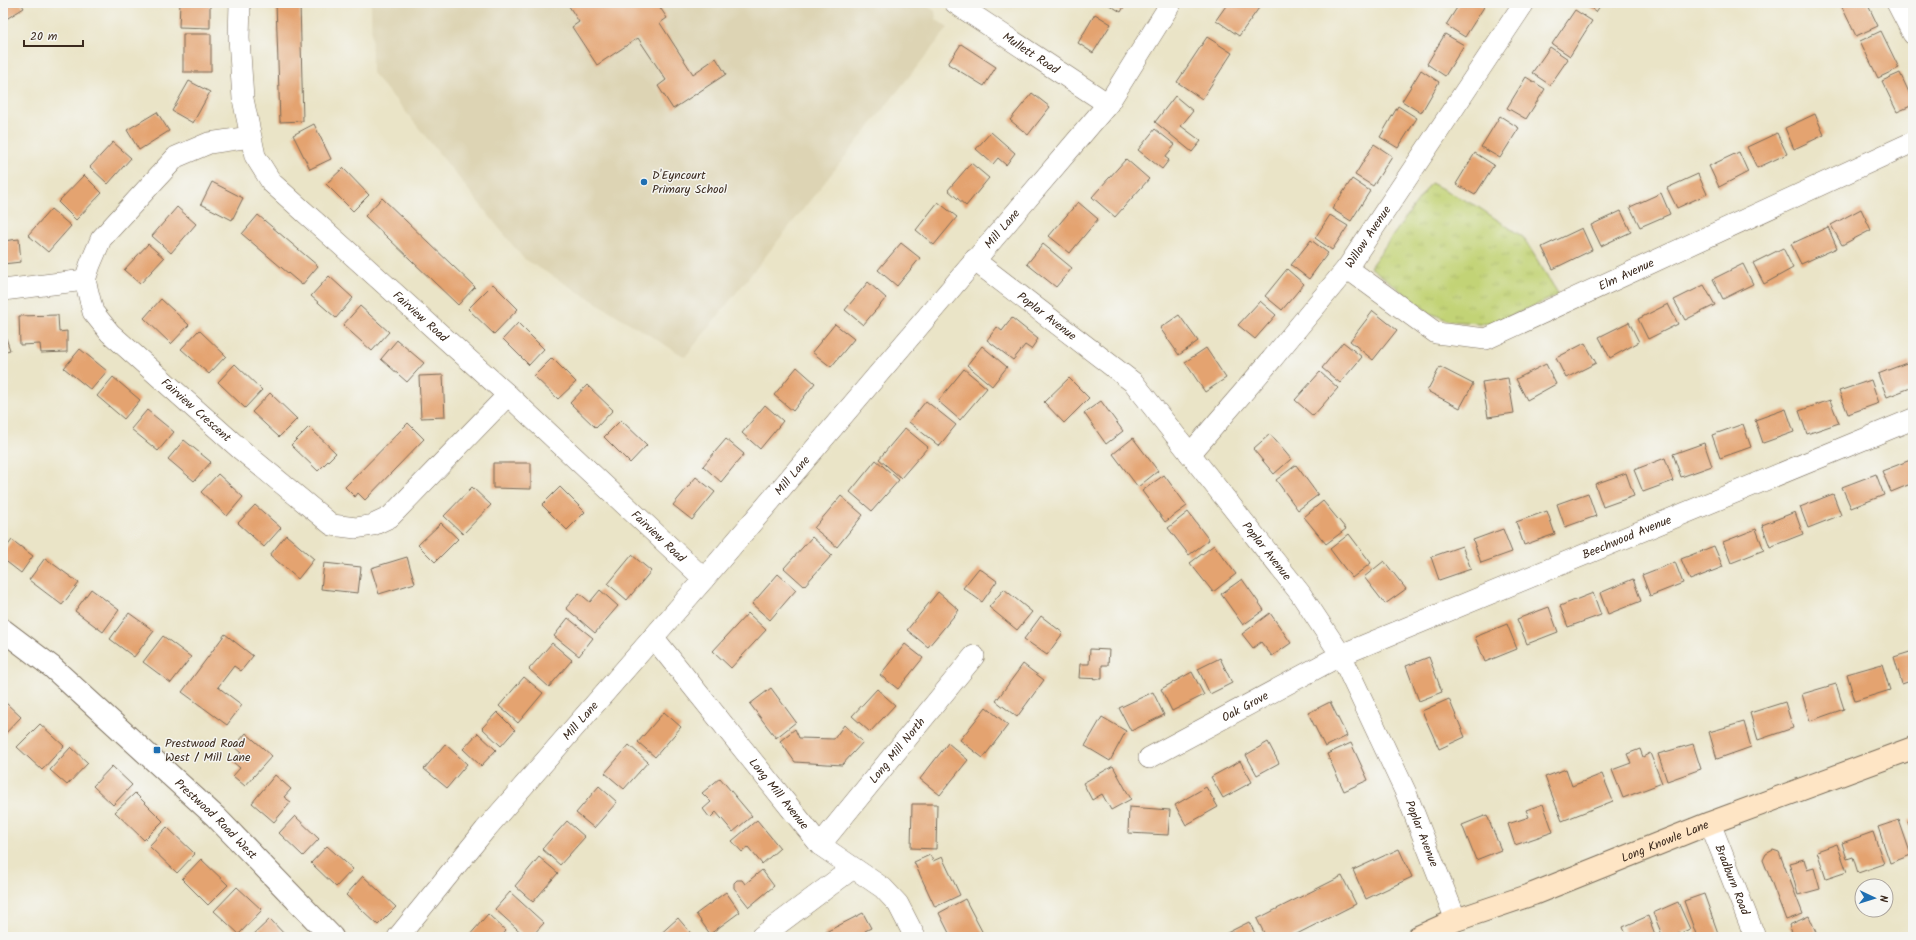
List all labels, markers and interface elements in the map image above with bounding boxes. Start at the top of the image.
scale bar [24,22,83,48]
text: 20 m [30,27,58,46]
street label: Mullett Road [998,28,1064,80]
place label: D'Eyncourt Primary School [652,166,727,199]
marker: D'Eyncourt Primary School [639,177,649,187]
street label: Willow Avenue [1340,201,1396,272]
street label: Mill Lane [980,204,1025,253]
street label: Elm Avenue [1595,253,1658,296]
street label: Fairview Road [388,287,453,348]
street label: Poplar Avenue [1013,287,1081,346]
street label: Fairview Crescent [157,374,236,447]
street label: Mill Lane [770,451,815,500]
street label: Fairview Road [626,506,691,568]
street label: Beechwood Avenue [1579,510,1675,565]
street label: Poplar Avenue [1237,518,1296,585]
street label: Oak Grove [1218,686,1273,727]
street label: Mill Lane [558,697,604,745]
street label: Long Mill North [865,713,930,788]
place label: Prestwood Road West / Mill Lane [165,734,251,767]
marker: Prestwood Road West / Mill Lane [152,745,162,755]
street label: Long Mill Avenue [744,754,814,835]
street label: Prestwood Road West [170,775,262,864]
street label: Poplar Avenue [1400,798,1443,871]
street label: Long Knowle Lane [1618,815,1712,868]
street label: Bradburn Road [1709,842,1755,919]
north arrow [1854,878,1894,918]
text: N [1874,895,1892,903]

